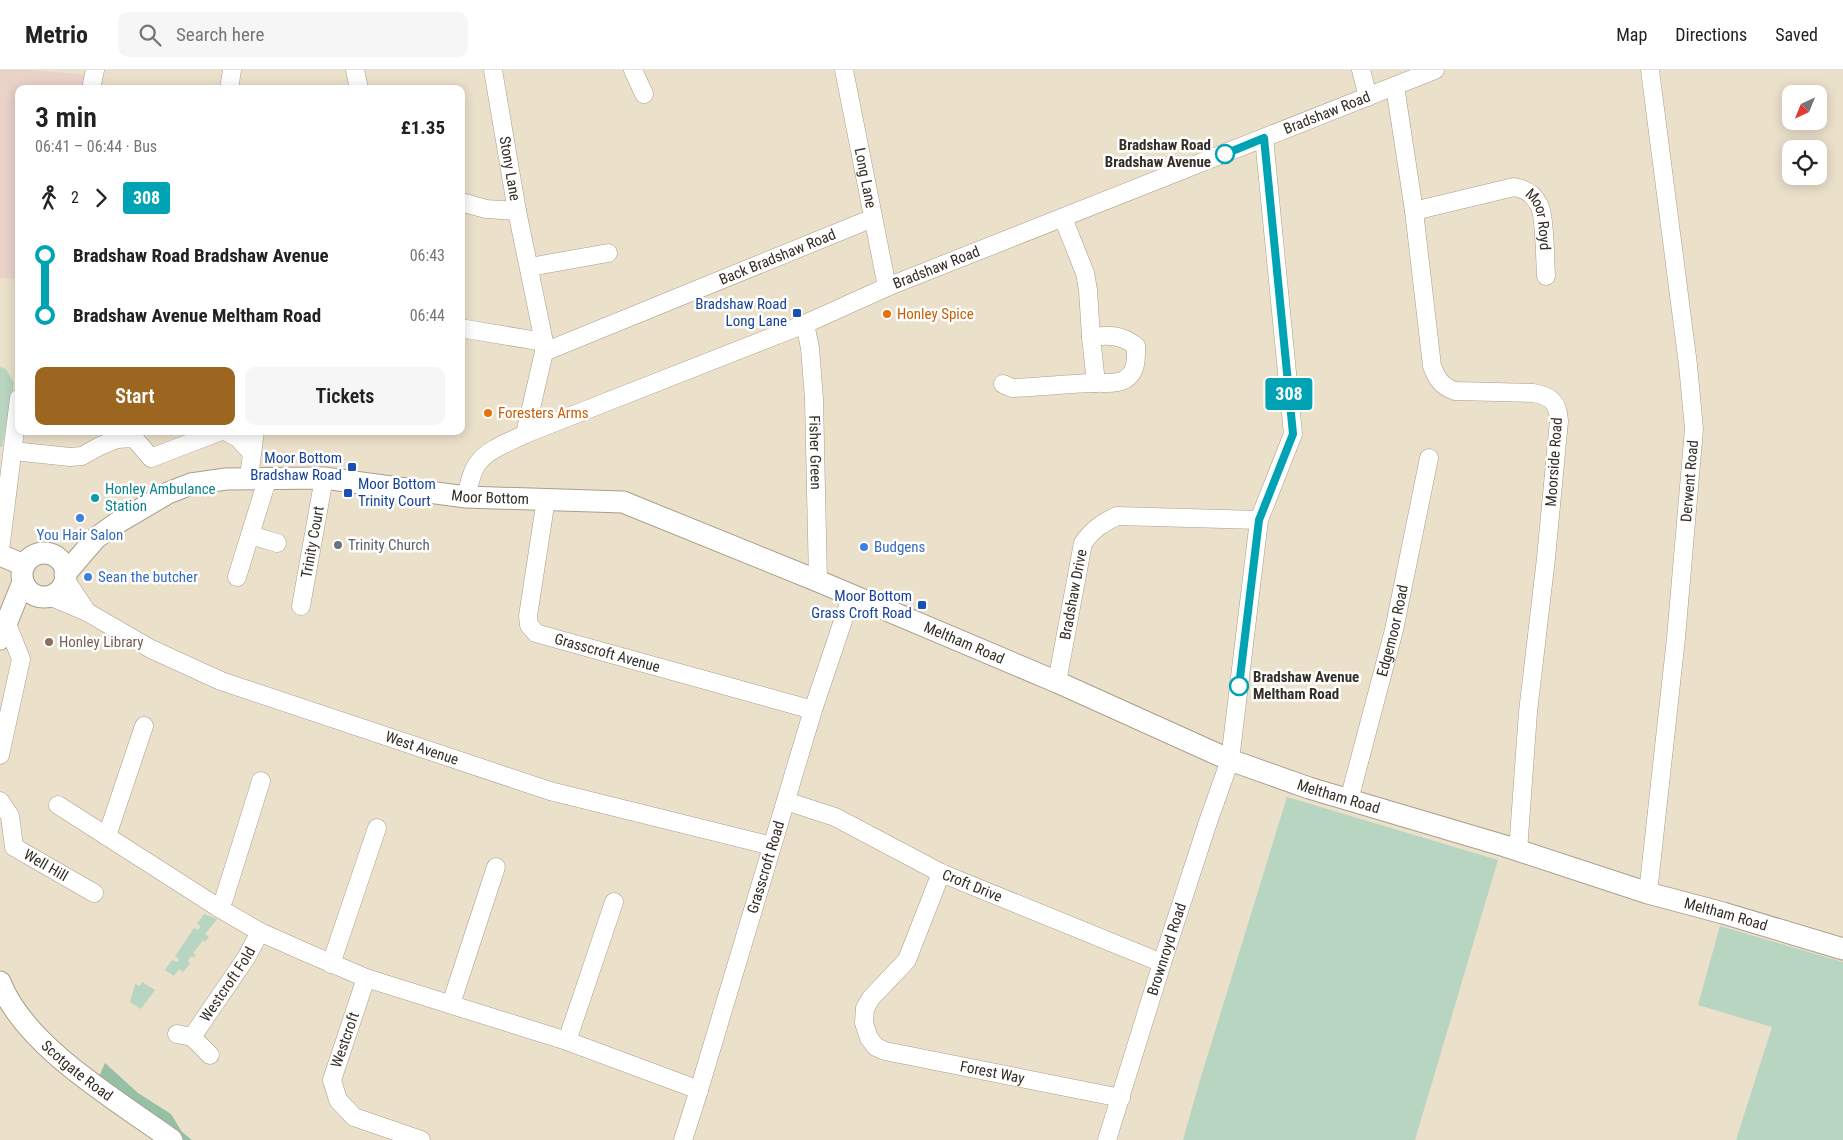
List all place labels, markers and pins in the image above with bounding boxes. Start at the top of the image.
place label: Bradshaw Road Bradshaw Avenue [1105,136,1211,171]
marker: Bradshaw Road Bradshaw Avenue [1215,144,1235,164]
place label: Bradshaw Road Long Lane [695,295,787,330]
place label: Honley Spice [897,305,974,323]
marker: Bradshaw Road Long Lane [791,307,803,319]
marker: Honley Spice [881,308,893,320]
place label: Foresters Arms [498,404,589,422]
marker: Foresters Arms [482,407,494,419]
place label: Moor Bottom Bradshaw Road [250,449,342,484]
marker: Moor Bottom Bradshaw Road [346,461,358,473]
place label: Moor Bottom Trinity Court [358,475,436,510]
place label: Honley Ambulance Station [105,480,216,515]
marker: Moor Bottom Trinity Court [342,487,354,499]
marker: Honley Ambulance Station [89,492,101,504]
marker: You Hair Salon [74,512,86,524]
place label: You Hair Salon [37,526,123,544]
place label: Trinity Church [348,536,430,554]
place label: Budgens [874,538,926,556]
marker: Trinity Church [332,539,344,551]
marker: Budgens [858,541,870,553]
place label: Sean the butcher [98,568,198,586]
marker: Sean the butcher [82,571,94,583]
place label: Moor Bottom Grass Croft Road [811,587,912,622]
marker: Moor Bottom Grass Croft Road [916,599,928,611]
place label: Honley Library [59,633,144,651]
marker: Honley Library [43,636,55,648]
place label: Bradshaw Avenue Meltham Road [1253,668,1359,703]
marker: Bradshaw Avenue Meltham Road [1229,676,1249,696]

